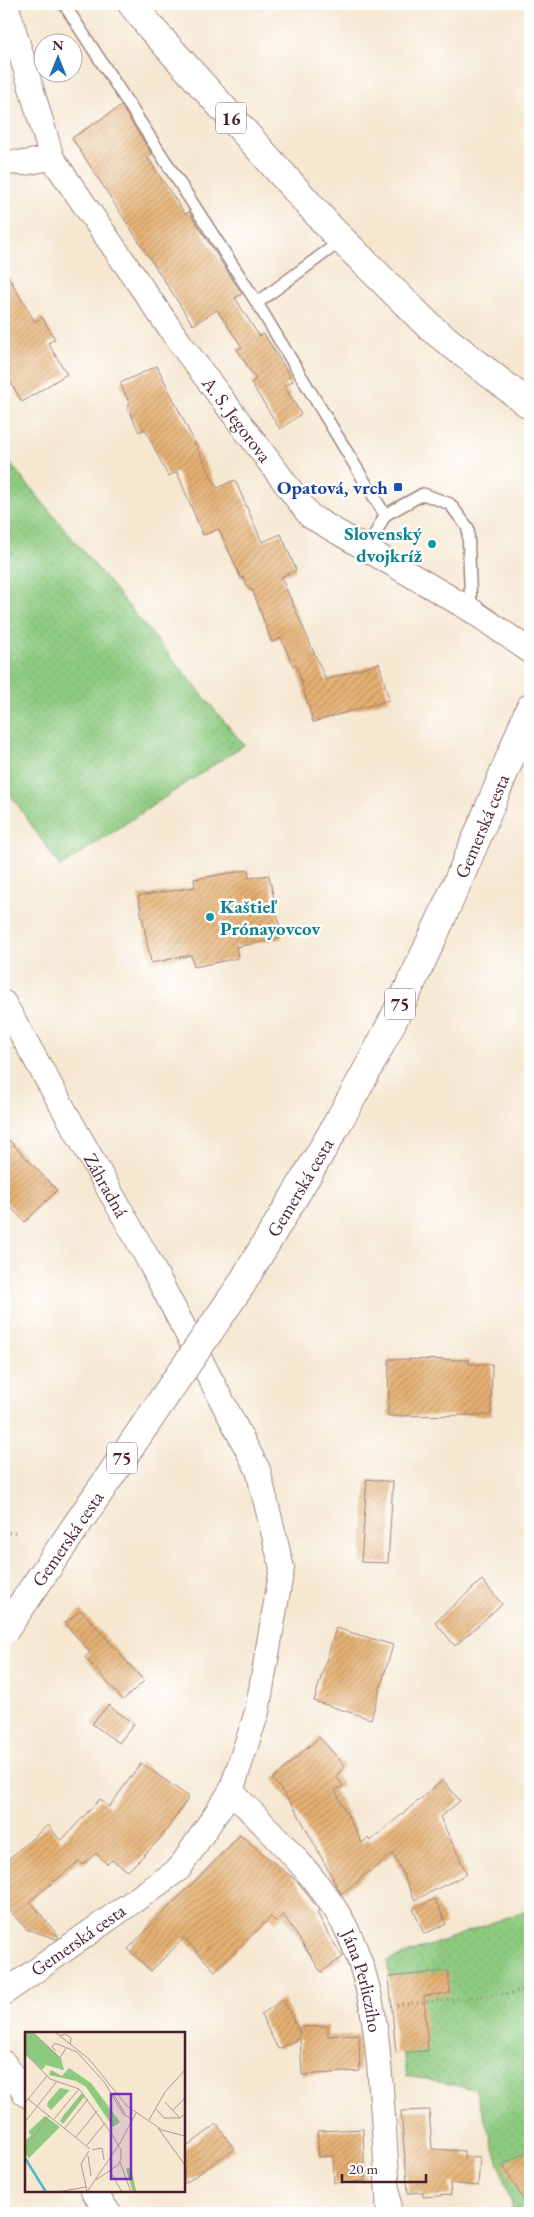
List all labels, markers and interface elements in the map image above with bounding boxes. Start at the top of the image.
north arrow [32,32,82,82]
text: N [52,36,64,54]
road number: 16 [216,102,246,134]
street label: A. S. Jegorova [196,370,278,467]
place label: Opatová, vrch [277,475,388,500]
marker: Opatová, vrch [392,481,404,493]
place label: Slovenský dvojkríž [344,521,423,568]
marker: Slovenský dvojkríž [426,538,438,550]
street label: Gemerská cesta [448,770,515,882]
place label: Kaštieľ Prónayovcov [220,894,321,941]
marker: Kaštieľ Prónayovcov [204,911,216,923]
road number: 75 [385,989,415,1020]
street label: Gemerská cesta [260,1133,339,1241]
street label: Záhradná [78,1148,135,1222]
road number: 75 [107,1442,137,1474]
street label: Gemerská cesta [26,1485,109,1591]
street label: Gemerská cesta [25,1898,131,1982]
street label: Jána Perlicziho [335,1923,388,2034]
inset map [25,2032,185,2192]
scale bar [342,2152,425,2184]
text: 20 m [349,2159,378,2178]

